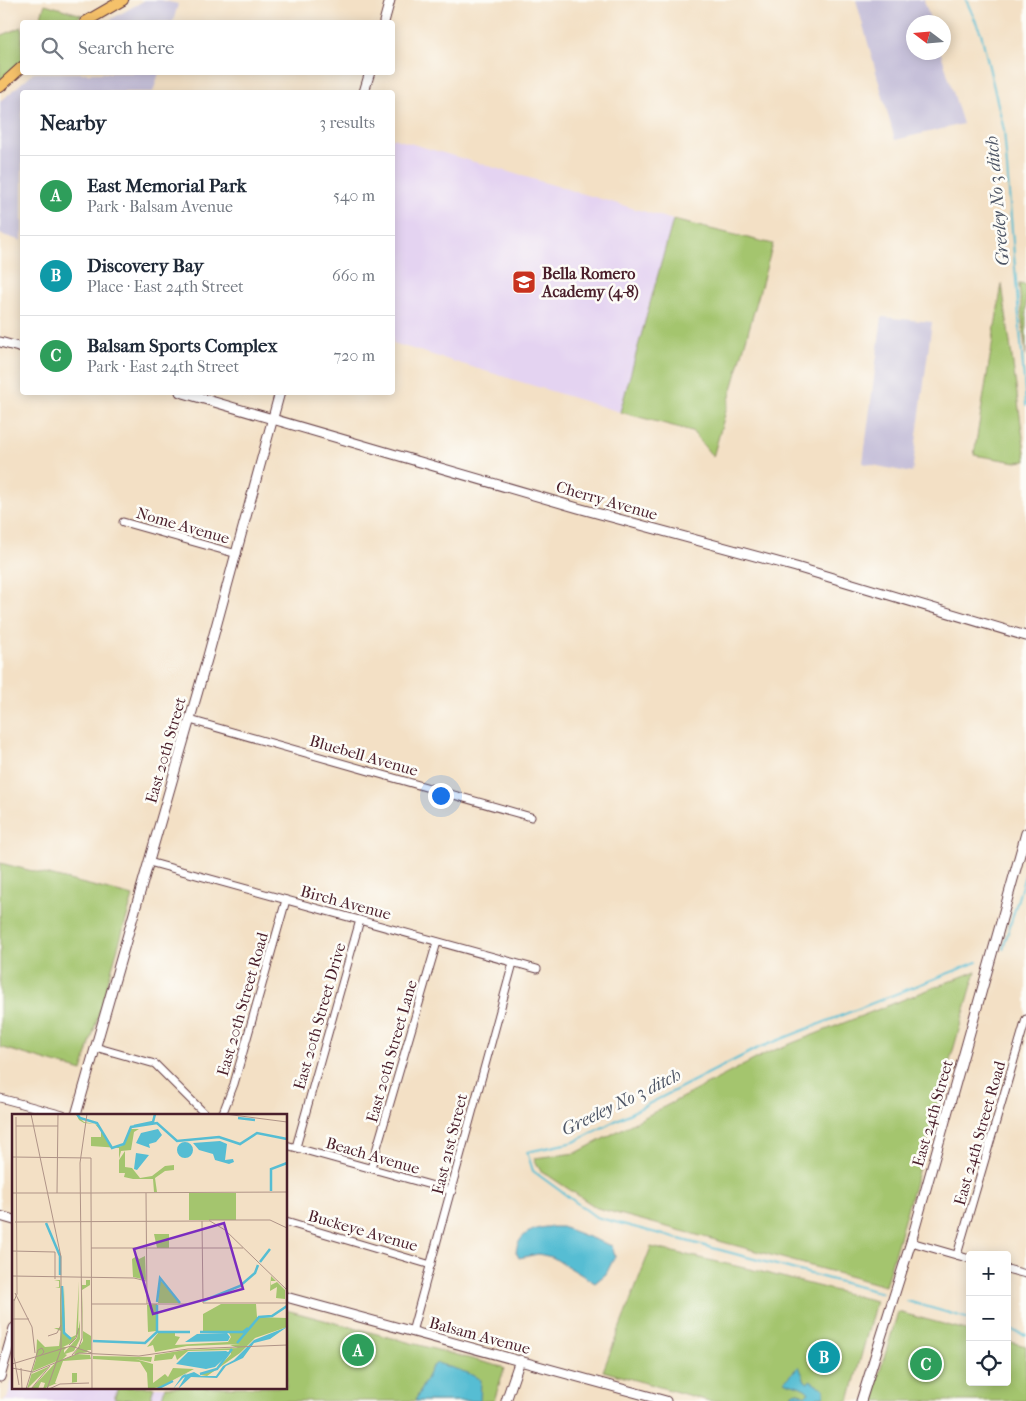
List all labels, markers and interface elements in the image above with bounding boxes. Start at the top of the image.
north arrow [906,15,951,60]
search box [20,20,395,75]
icon: search [38,34,66,62]
text: Search here [78,37,174,59]
text: Nearby [40,111,106,135]
text: 3 results [319,113,375,132]
water label: Greeley No 3 ditch [981,135,1014,267]
text: East Memorial Park [87,175,247,197]
text: A [51,186,61,205]
text: 540 m [333,186,375,205]
text: Park · Balsam Avenue [87,197,233,216]
text: Discovery Bay [87,255,204,277]
place label: Bella Romero Academy (4-8) [541,264,639,302]
text: B [51,266,61,285]
text: 660 m [332,266,375,285]
school or university icon: Bella Romero Academy (4-8) [511,269,537,295]
text: Place · East 24th Street [87,277,244,296]
text: Balsam Sports Complex [87,335,277,357]
text: C [51,346,61,365]
text: 720 m [334,346,375,365]
text: Park · East 24th Street [87,357,239,376]
street label: Cherry Avenue [554,477,660,524]
street label: Nome Avenue [134,503,232,548]
street label: East 20th Street [141,695,190,805]
street label: Bluebell Avenue [308,731,420,780]
your location [428,783,454,809]
street label: Birch Avenue [299,881,393,924]
street label: East 20th Street Road [213,930,272,1078]
street label: East 20th Street Drive [289,940,350,1092]
street label: East 20th Street Lane [362,978,421,1125]
street label: East 24th Street [908,1057,957,1169]
street label: East 24th Street Road [950,1058,1009,1208]
water label: Greeley No 3 ditch [558,1064,684,1140]
street label: East 21st Street [428,1091,471,1197]
inset map [12,1114,288,1388]
street label: Beach Avenue [324,1133,422,1178]
street label: Buckeye Avenue [306,1206,420,1255]
map controls [966,1251,1011,1386]
button: + [966,1251,1011,1296]
button: − [966,1296,1011,1341]
street label: Balsam Avenue [427,1313,533,1358]
pin: A [342,1331,374,1369]
pin: B [808,1338,840,1376]
button: locate [966,1341,1011,1386]
pin: C [910,1345,942,1383]

